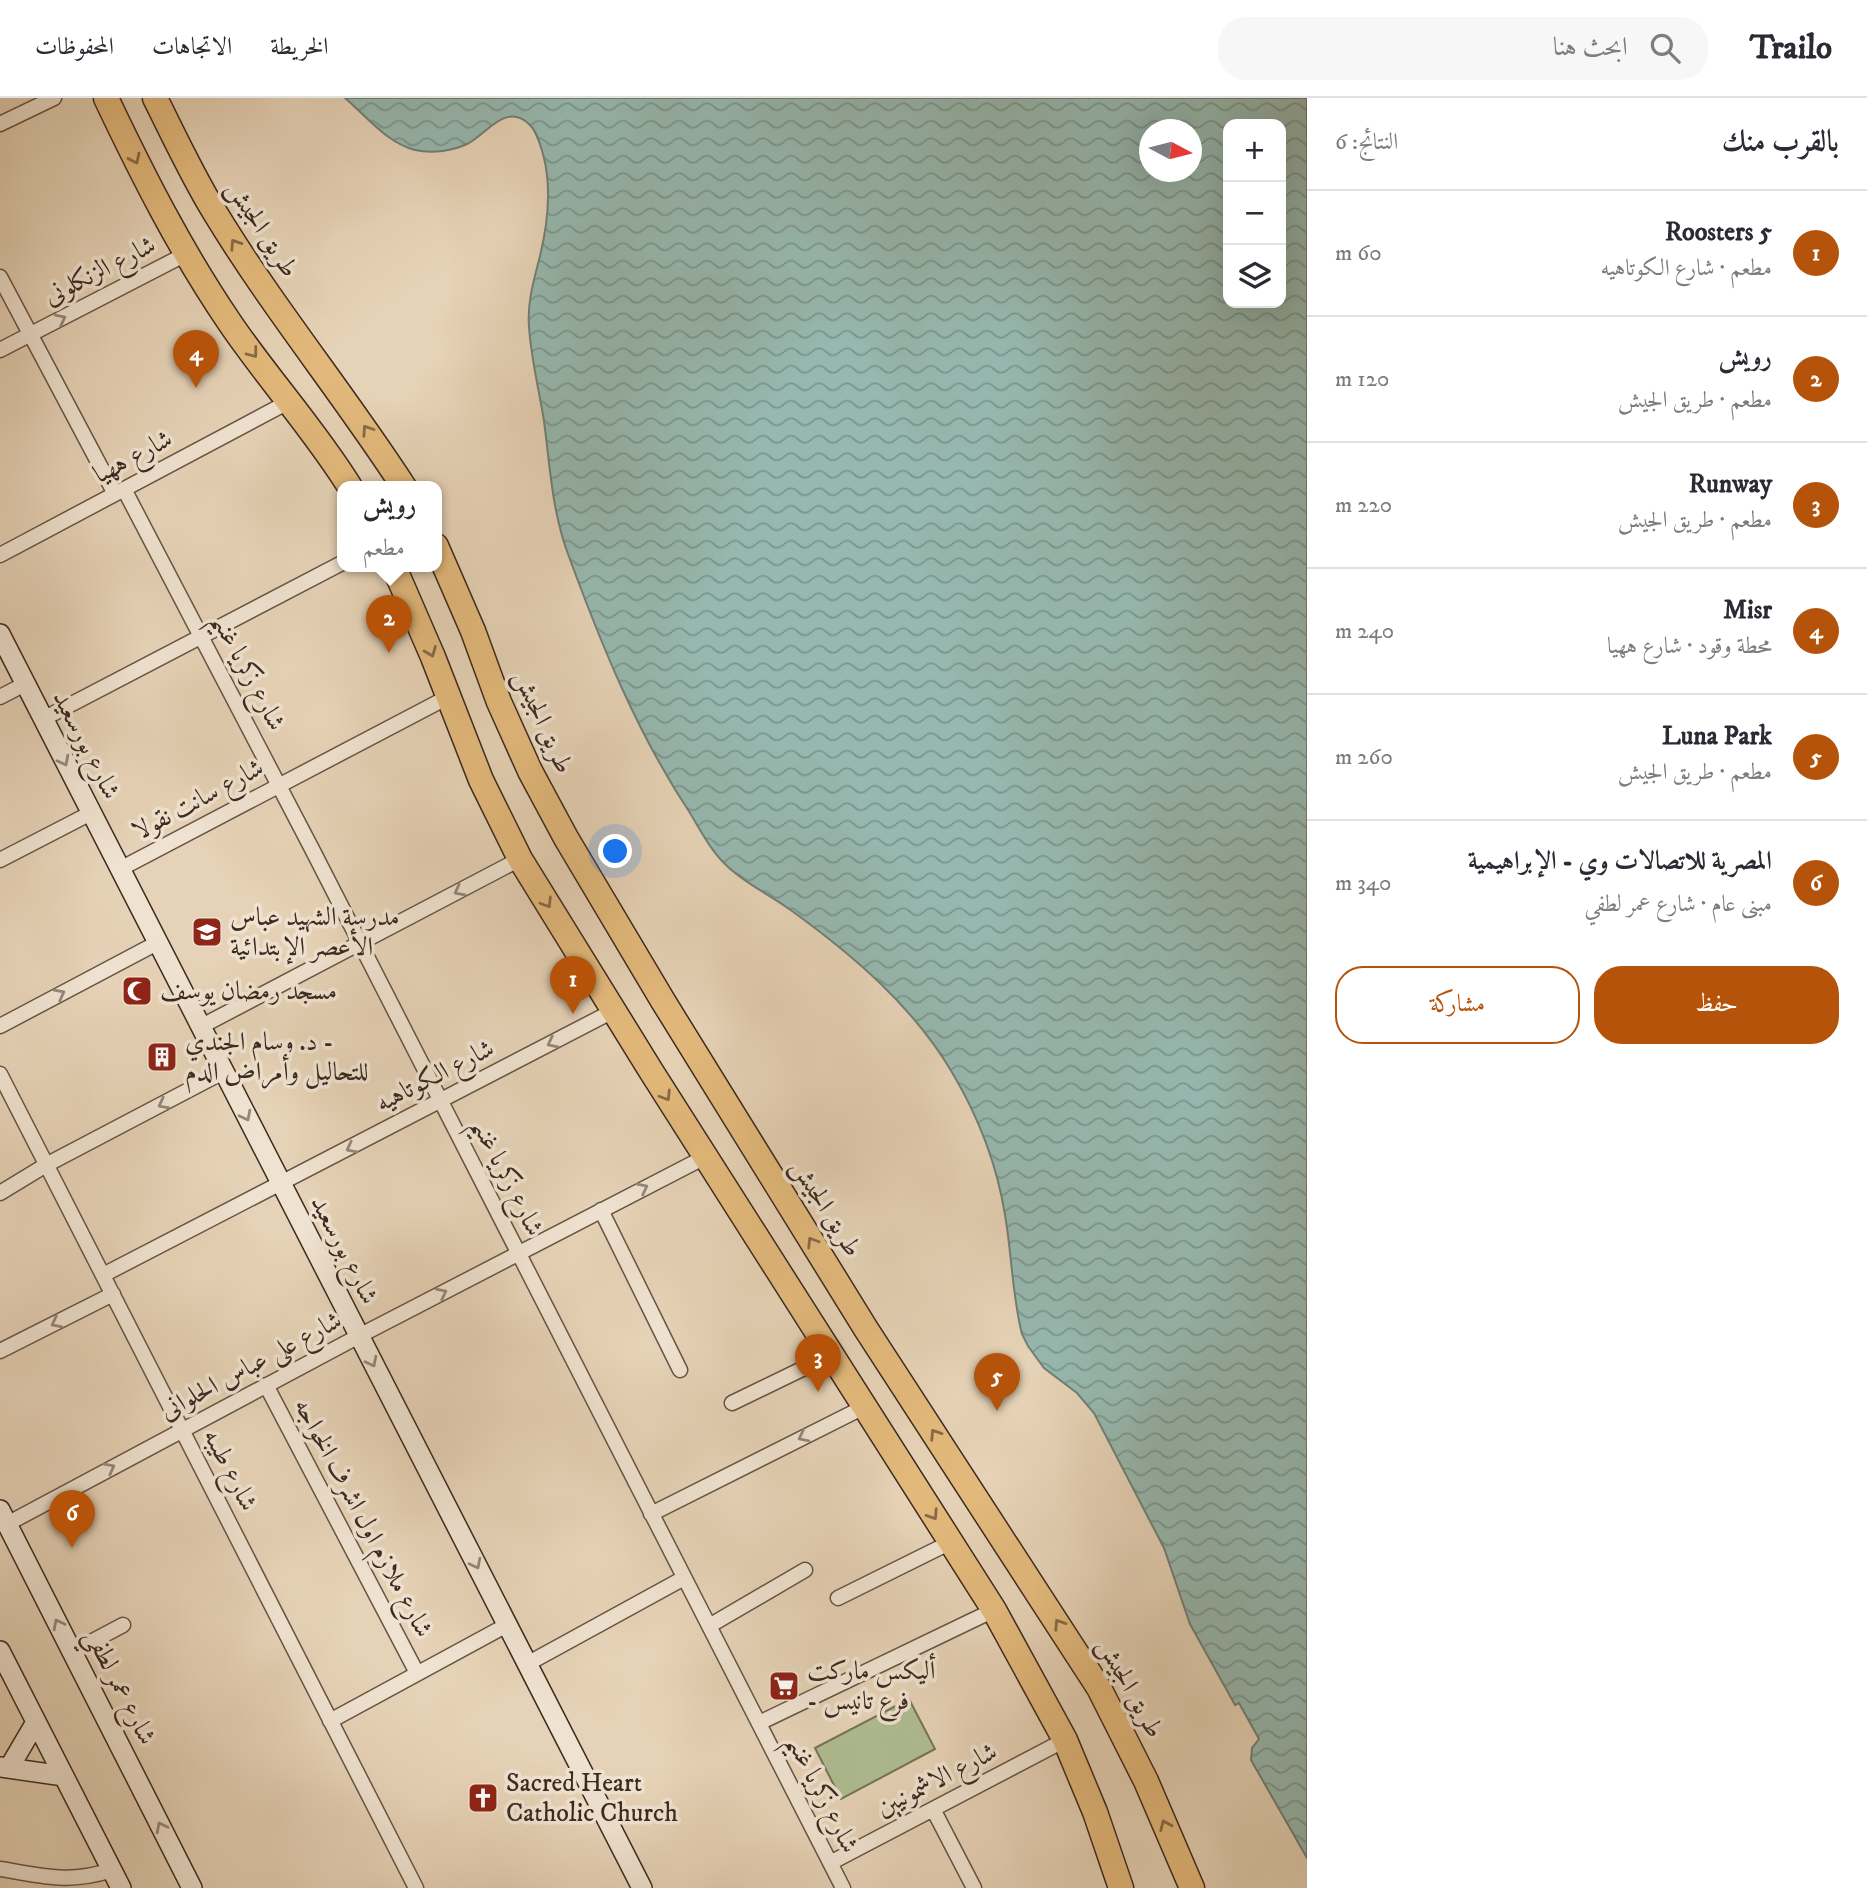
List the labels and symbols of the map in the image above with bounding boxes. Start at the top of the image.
north arrow [1139,119,1202,182]
one-way arrow [127,152,141,165]
street label: طريق الجيش [218,174,306,284]
street label: شارع الزنكلونى [38,229,163,317]
one-way arrow [230,239,243,252]
one-way arrow [53,313,66,327]
pin: 4 [173,330,219,388]
one-way arrow [245,346,258,358]
street label: شارع ههيا [88,423,180,495]
one-way arrow [363,425,375,438]
pin: 2 [366,595,412,653]
street label: شارع زكريا غنيم [196,608,293,740]
one-way arrow [423,645,437,658]
street label: طريق الجيش [506,665,580,779]
street label: شارع بورسعيد [41,685,127,807]
street label: شارع سانت نقولا [126,751,271,852]
one-way arrow [56,753,70,766]
your location [598,834,632,868]
one-way arrow [454,883,467,896]
one-way arrow [538,895,551,908]
place label: مدرسة الشهيد عباس الأعصر الإبتدائية [230,901,400,965]
school or university icon: مدرسة الشهيد عباس الأعصر الإبتدائية [190,915,224,949]
pin: 1 [550,956,596,1014]
mosque icon: مسجد رمضان يوسف [120,974,154,1008]
place label: مسجد رمضان يوسف [160,975,337,1008]
one-way arrow [53,989,66,1002]
place label: د. وسام الجندي - للتحاليل وأمراض الدم [185,1026,369,1094]
street label: شارع الكوتاهيه [370,1032,502,1124]
one-way arrow [547,1034,559,1048]
building icon: د. وسام الجندي - للتحاليل وأمراض الدم [145,1040,179,1074]
one-way arrow [658,1088,671,1101]
one-way arrow [158,1095,170,1109]
one-way arrow [237,1109,251,1121]
street label: شارع زكريا غنيم [456,1112,551,1245]
one-way arrow [345,1139,358,1153]
street label: طريق الجيش [783,1153,869,1263]
one-way arrow [636,1183,649,1196]
street label: شارع بورسعيد [299,1190,385,1312]
one-way arrow [808,1237,821,1250]
one-way arrow [435,1288,447,1302]
street label: شارع على عباس الحلوانى [154,1304,350,1431]
one-way arrow [51,1314,63,1328]
pin: 3 [795,1334,841,1392]
pin: 5 [974,1353,1020,1411]
one-way arrow [363,1355,377,1367]
street label: شارع ملازم اول اشرف الخواجه [282,1393,440,1646]
street label: شارع طيبه [192,1423,265,1519]
one-way arrow [798,1428,810,1442]
one-way arrow [930,1429,943,1442]
one-way arrow [103,1463,116,1476]
pin: 6 [49,1490,95,1548]
one-way arrow [925,1508,938,1521]
one-way arrow [467,1557,481,1570]
one-way arrow [53,1619,67,1631]
one-way arrow [1054,1619,1067,1632]
street label: شارع عمر لطفي [70,1623,163,1754]
street label: طريق الجيش [1089,1632,1171,1744]
place label: أليكس ماركت - فرع تانيس [807,1653,936,1722]
supermarket icon: أليكس ماركت - فرع تانيس [767,1669,801,1703]
street label: شارع زكريا غنيم [771,1729,866,1862]
street label: شارع الاشمونيين [871,1735,1005,1828]
place label: Sacred Heart Catholic Church [506,1767,678,1830]
church icon: Sacred Heart Catholic Church [466,1781,500,1815]
one-way arrow [1159,1820,1173,1833]
one-way arrow [156,1822,170,1834]

